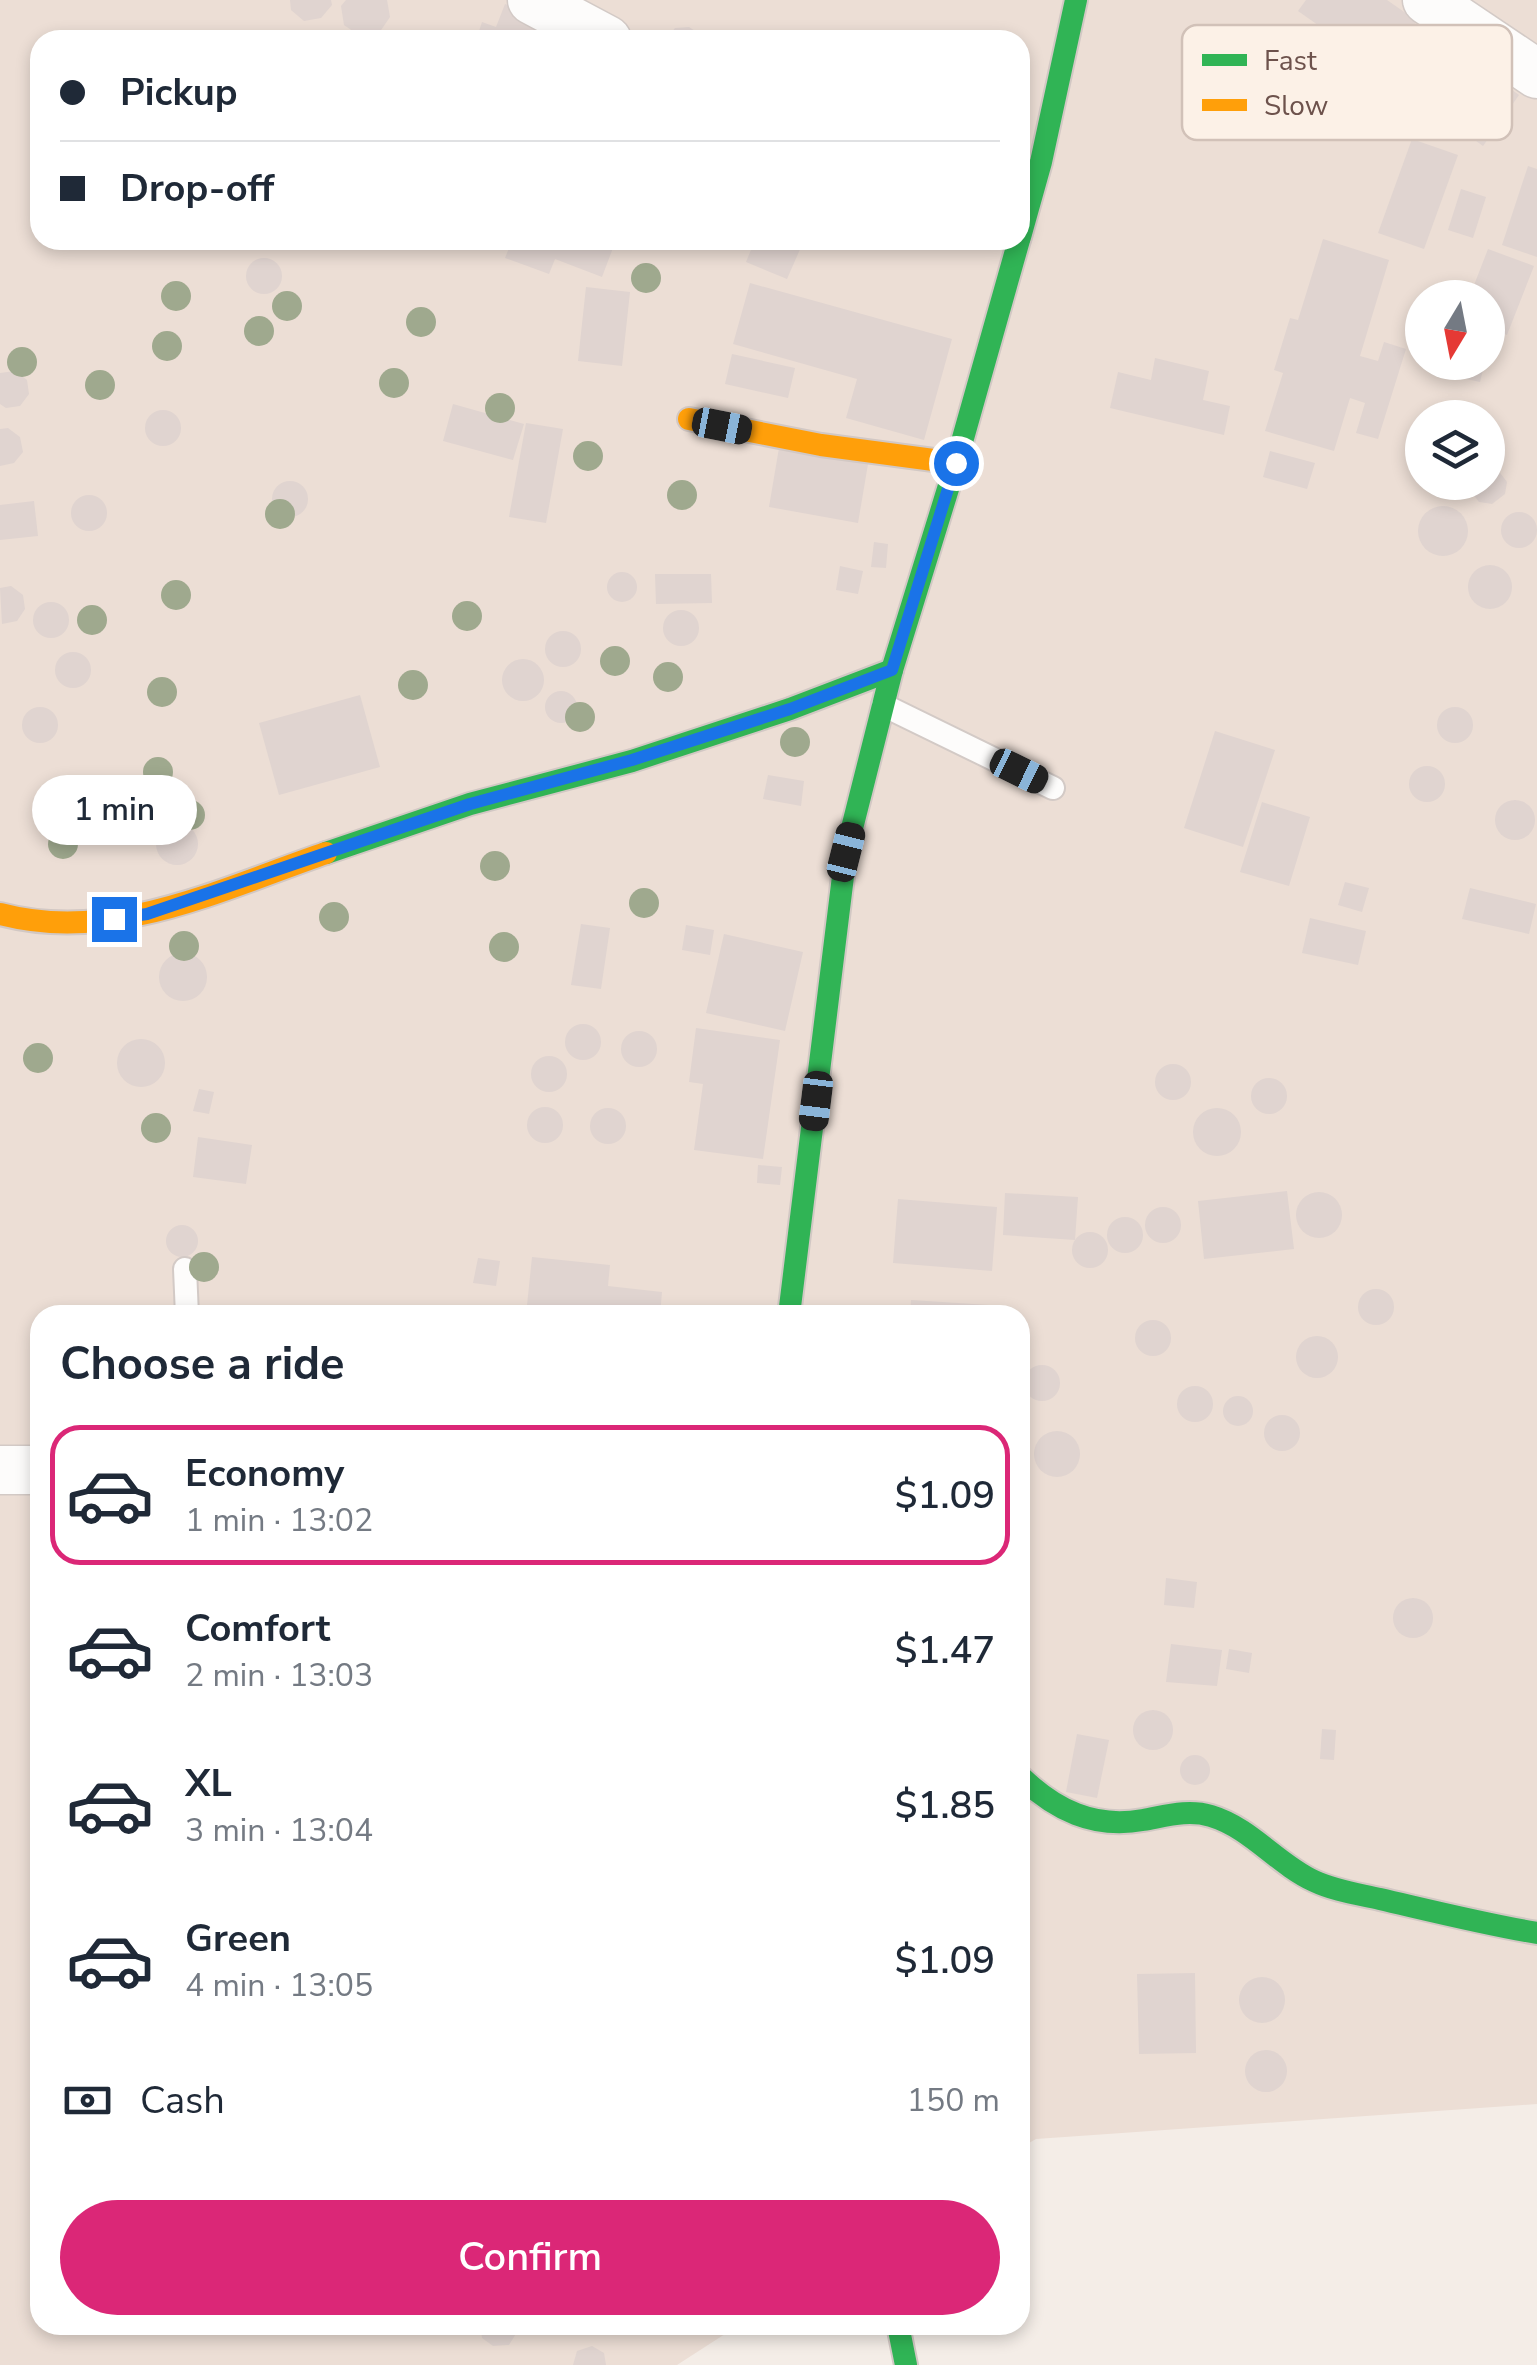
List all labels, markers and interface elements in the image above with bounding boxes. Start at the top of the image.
legend [1182,25,1512,140]
text: Fast [1264,42,1317,80]
text: Pickup [120,67,238,118]
text: Slow [1264,87,1328,125]
text: Drop-off [120,163,274,214]
north arrow [1405,280,1505,380]
map controls [1405,280,1505,500]
button: layers [1405,400,1505,500]
car [690,406,754,446]
route start [934,441,979,486]
car [985,744,1053,798]
callout: 1 min [32,774,196,844]
text: 1 min [74,788,155,831]
car [824,819,868,885]
route end [92,897,137,942]
car [797,1069,835,1133]
text: Choose a ride [60,1334,345,1395]
text: Economy [185,1448,344,1499]
icon: car [65,1450,155,1540]
text: $1.09 [895,1470,995,1521]
text: 1 min · 13:02 [185,1499,373,1542]
text: Comfort [185,1603,330,1654]
icon: car [65,1605,155,1695]
text: $1.47 [895,1625,995,1676]
text: 2 min · 13:03 [185,1654,373,1697]
text: XL [185,1758,232,1809]
icon: car [65,1760,155,1850]
text: $1.85 [895,1780,995,1831]
text: 3 min · 13:04 [185,1809,373,1852]
text: Green [185,1913,291,1964]
icon: car [65,1915,155,2005]
text: $1.09 [895,1935,995,1986]
text: 4 min · 13:05 [185,1964,373,2007]
icon: cash [60,2073,115,2128]
text: Cash [140,2075,225,2126]
text: 150 m [907,2079,1000,2122]
button: Confirm [60,2200,1000,2315]

